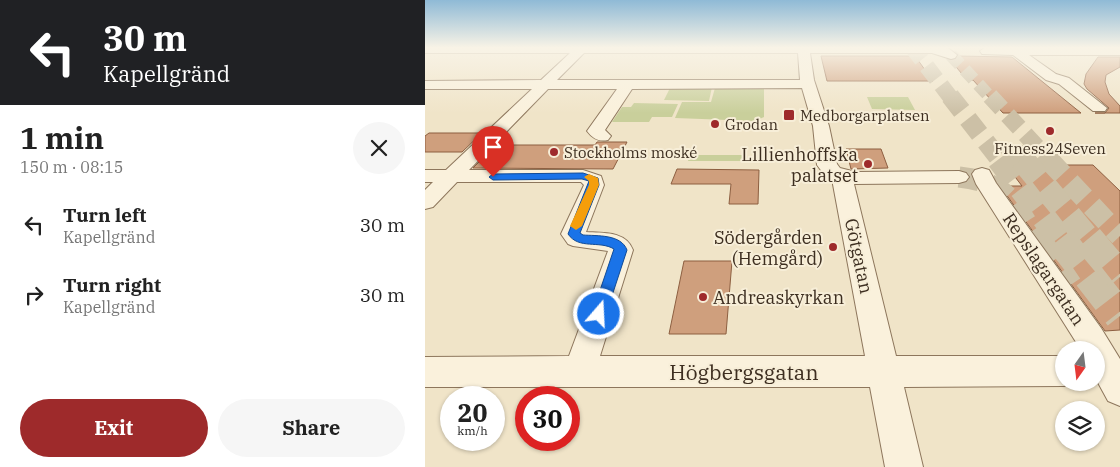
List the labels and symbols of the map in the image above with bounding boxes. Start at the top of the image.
place label: Medborgarplatsen [800,106,930,125]
marker: Medborgarplatsen [782,108,796,122]
place label: Grodan [725,115,778,134]
marker: Grodan [709,118,721,130]
marker: Fitness24Seven [1044,125,1056,137]
pin [472,126,514,177]
place label: Fitness24Seven [994,139,1106,158]
place label: Stockholms moské [564,143,697,162]
place label: Lillienhoffska palatset [741,143,858,187]
marker: Stockholms moské [548,146,560,158]
marker: Lillienhoffska palatset [862,158,874,170]
street label: Repslagargatan [998,208,1090,330]
street label: Götgatan [840,216,878,296]
place label: Södergården (Hemgård) [714,226,823,270]
marker: Södergården (Hemgård) [827,241,839,253]
place label: Andreaskyrkan [713,286,844,309]
position arrow [572,287,624,339]
marker: Andreaskyrkan [697,291,709,303]
north arrow [1055,341,1105,391]
street label: Högbergsgatan [669,358,819,386]
speed limit sign: 30 [515,386,580,451]

